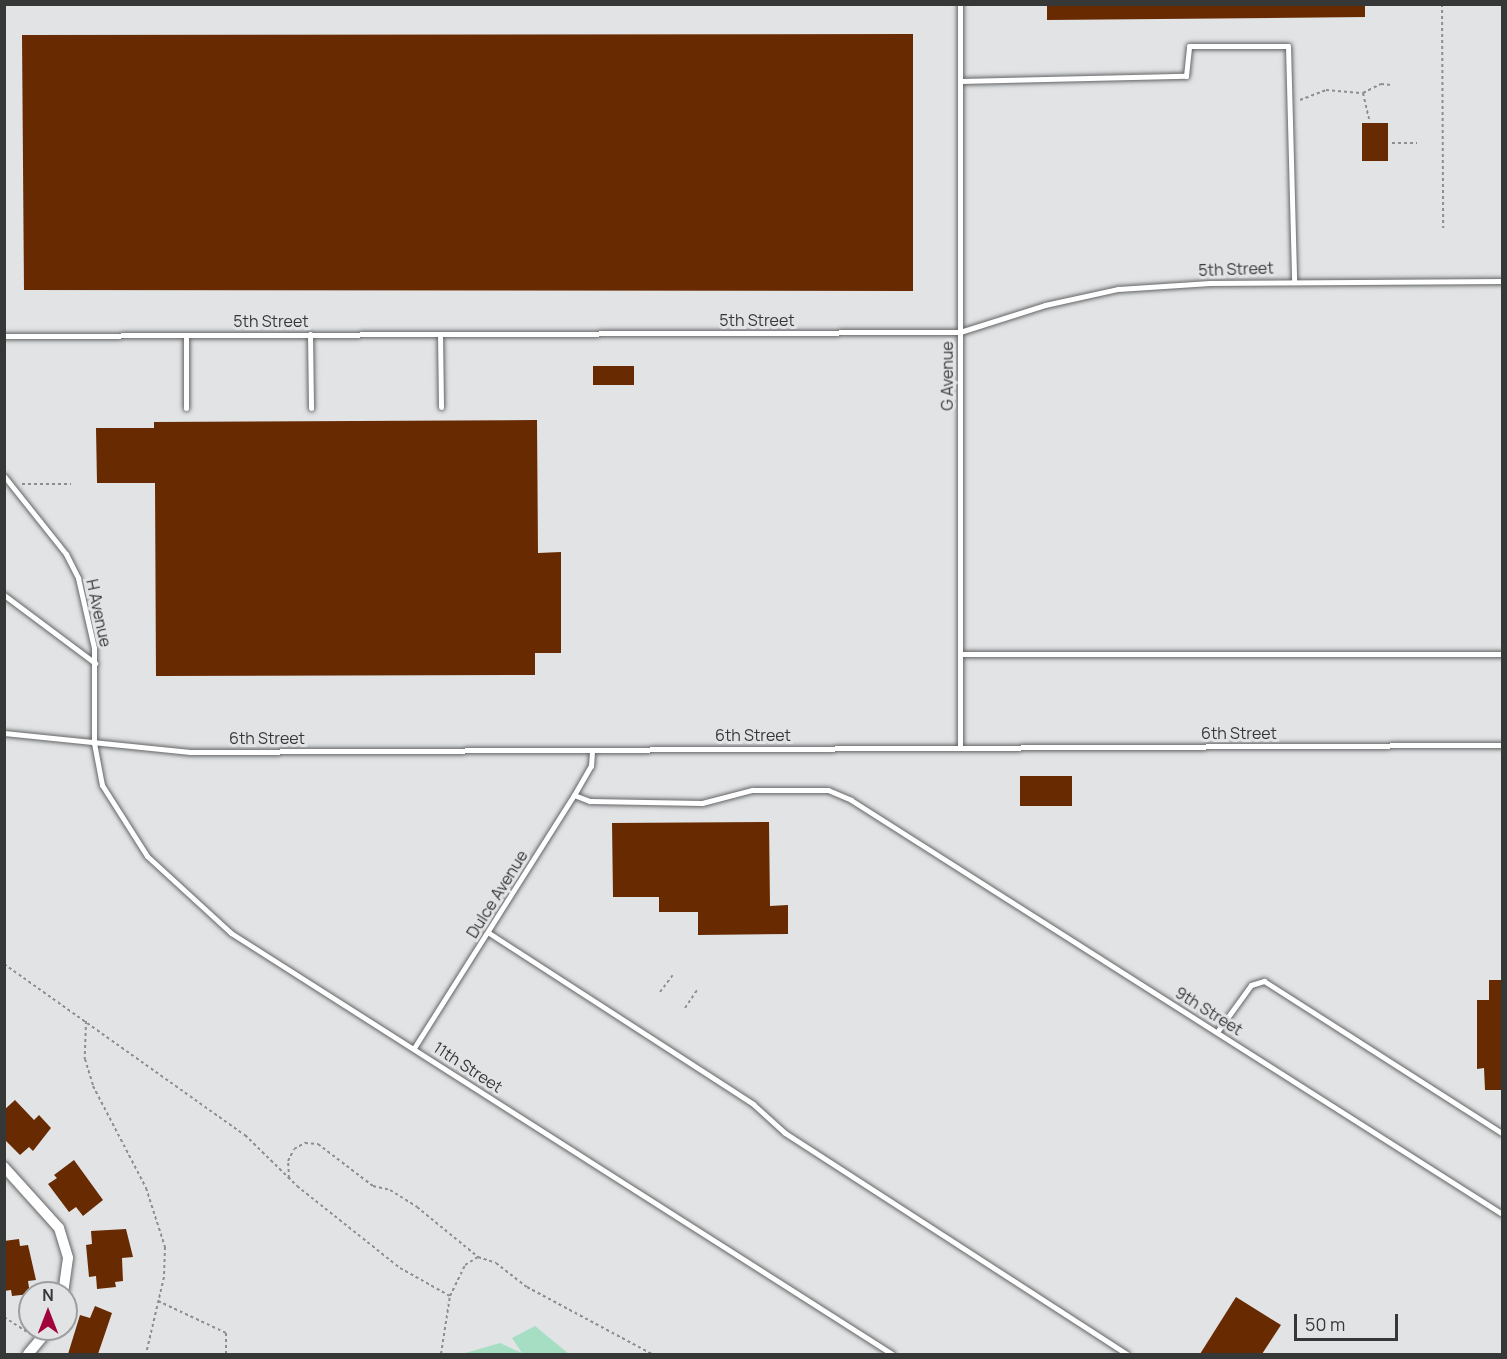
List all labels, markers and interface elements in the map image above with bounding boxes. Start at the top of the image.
street label: 5th Street [1198,258,1274,280]
street label: 5th Street [719,310,795,330]
street label: 5th Street [233,311,309,331]
street label: G Avenue [937,341,957,411]
street label: H Avenue [82,577,116,649]
street label: 6th Street [1201,723,1277,743]
street label: 6th Street [715,725,791,745]
street label: 6th Street [229,728,305,748]
street label: Dulce Avenue [462,847,532,941]
street label: 9th Street [1172,983,1246,1039]
street label: 11th Street [430,1038,506,1096]
north arrow [18,1281,78,1341]
text: N [42,1284,54,1306]
scale bar [1297,1302,1400,1340]
text: 50 m [1305,1312,1345,1336]

